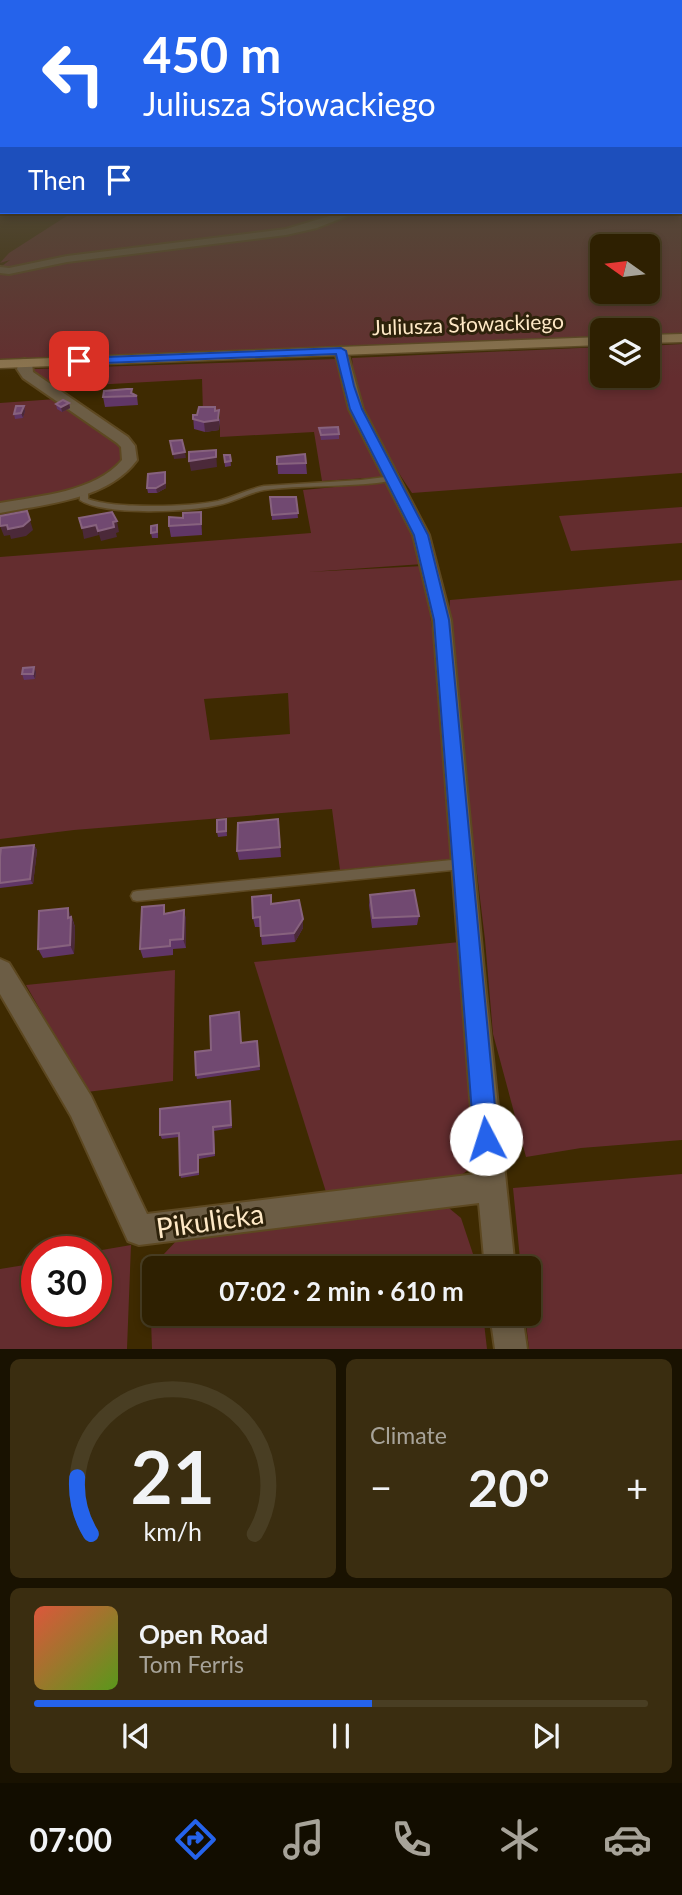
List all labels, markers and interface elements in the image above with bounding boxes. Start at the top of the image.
text: 450 m [143,25,281,83]
icon: left [28,28,119,119]
text: Juliusza Słowackiego [143,84,436,123]
icon: arrive [100,161,138,199]
text: Then [28,164,86,196]
north arrow [590,234,660,304]
map controls [590,234,660,388]
street label: Juliusza Słowackiego [372,308,564,339]
button: layers [590,318,660,388]
pin [49,331,109,391]
icon: arrive [60,342,98,380]
position arrow [449,1102,523,1176]
street label: Pikulicka [154,1196,266,1244]
speed limit sign: 30 [21,1236,112,1327]
text: 07:02 · 2 min · 610 m [219,1275,464,1307]
text: Climate [370,1421,447,1449]
text: 21 [131,1433,215,1521]
text: 20° [468,1456,550,1518]
text: − [370,1464,392,1510]
text: + [626,1464,648,1510]
text: km/h [144,1516,202,1546]
text: Open Road [139,1618,268,1650]
text: Tom Ferris [139,1650,244,1678]
icon: previous [117,1717,155,1755]
icon: pause [322,1717,360,1755]
icon: next [527,1717,565,1755]
icon: directions [171,1815,220,1864]
icon: music [279,1815,328,1864]
icon: phone [387,1815,436,1864]
icon: climate [495,1815,544,1864]
icon: car [603,1815,652,1864]
text: 07:00 [30,1820,112,1859]

